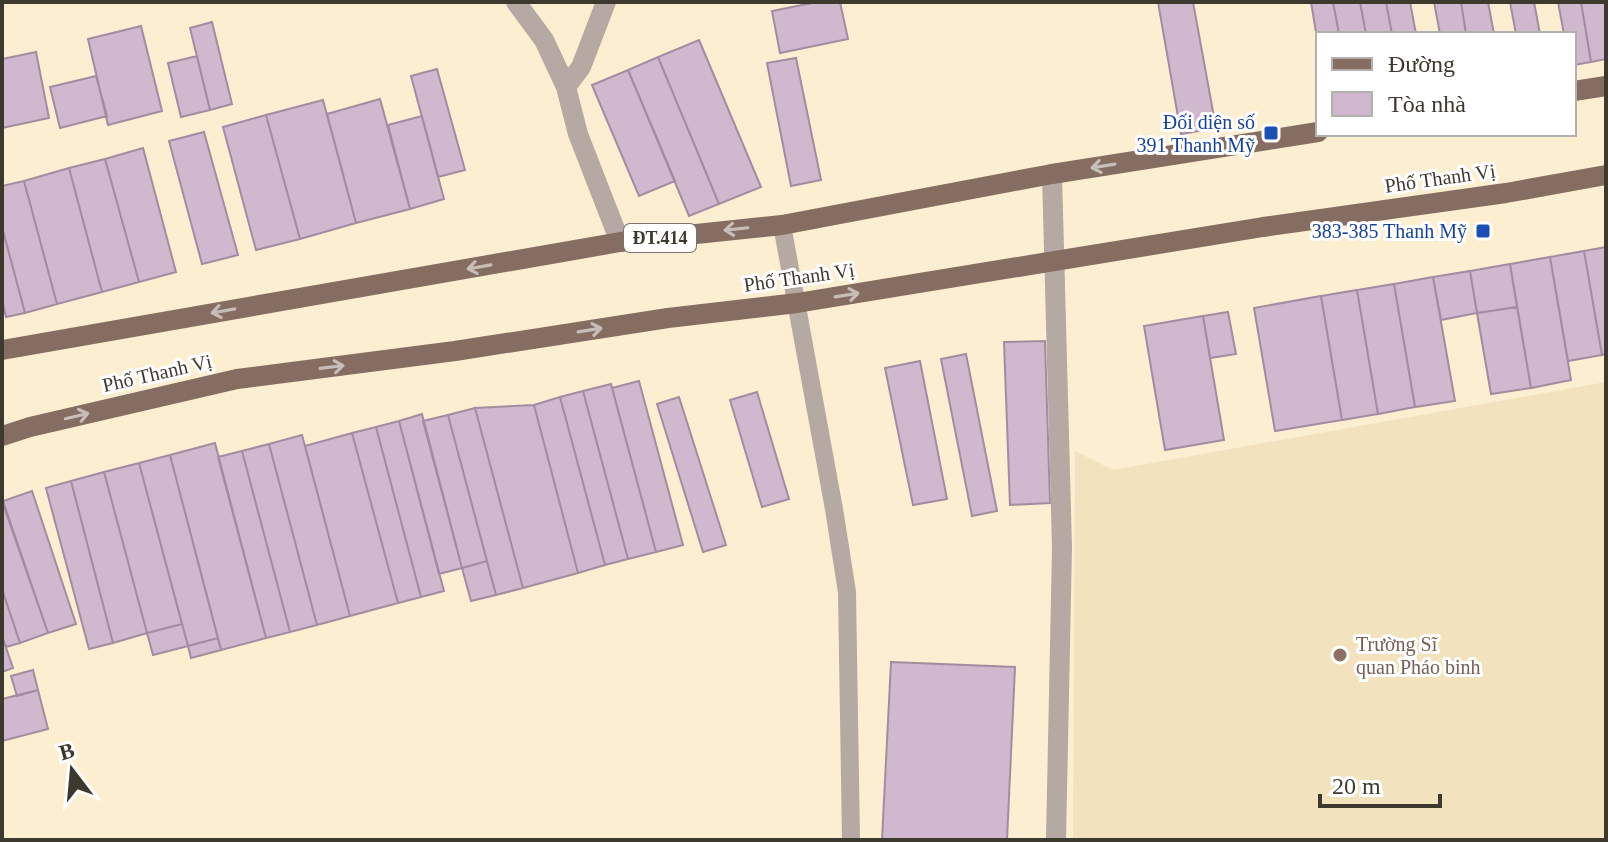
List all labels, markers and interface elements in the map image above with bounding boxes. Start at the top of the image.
legend [1316,32,1576,136]
text: Đường [1388,51,1455,77]
text: Tòa nhà [1388,91,1466,117]
place label: Đối diện số 391 Thanh Mỹ [1136,111,1255,157]
marker: Đối diện số 391 Thanh Mỹ [1262,124,1280,142]
street label: Phố Thanh Vị [1383,159,1497,197]
one-way arrow [1091,160,1116,175]
place label: 383-385 Thanh Mỹ [1312,220,1467,243]
one-way arrow [723,222,750,237]
marker: 383-385 Thanh Mỹ [1474,222,1492,240]
road number: ĐT.414 [624,224,696,252]
street label: Phố Thanh Vị [742,258,856,296]
one-way arrow [467,260,492,275]
one-way arrow [834,286,859,301]
one-way arrow [211,305,236,320]
one-way arrow [577,322,602,337]
street label: Phố Thanh Vị [100,350,214,396]
one-way arrow [319,359,345,374]
one-way arrow [64,408,90,423]
place label: Trường Sĩ quan Pháo binh [1356,633,1480,679]
marker: Trường Sĩ quan Pháo binh [1331,646,1349,664]
north arrow [32,730,112,810]
text: B [56,737,77,765]
scale bar [1320,758,1440,808]
text: 20 m [1332,773,1381,799]

